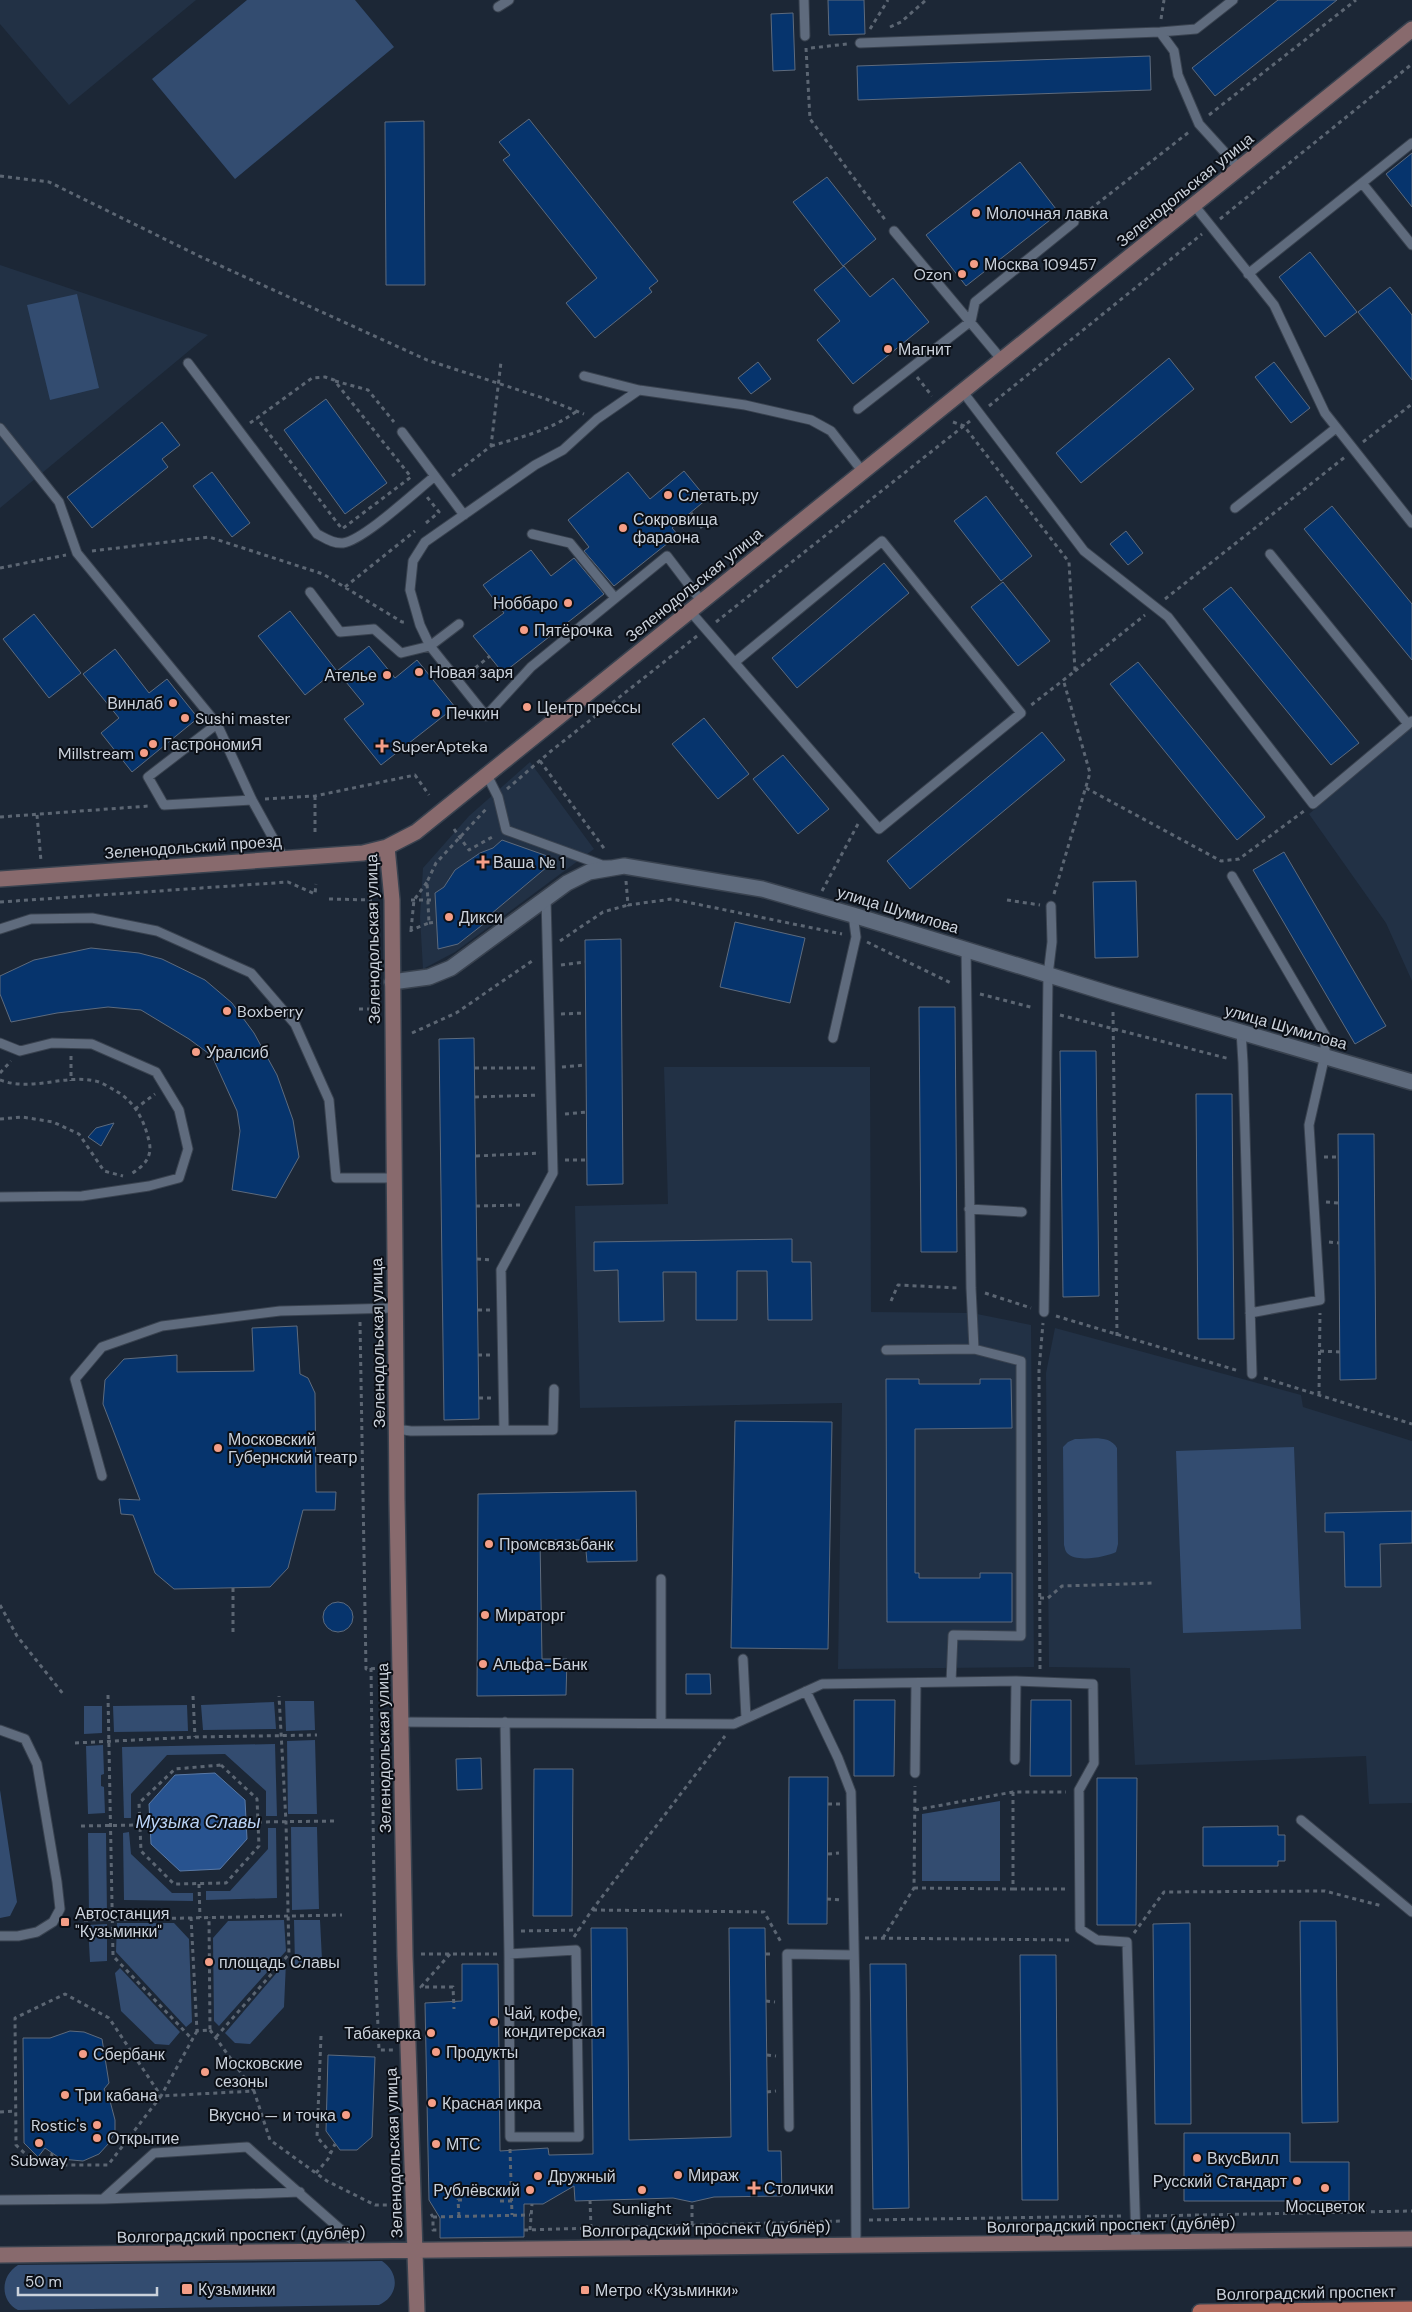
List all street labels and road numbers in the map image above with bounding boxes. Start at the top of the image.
street label: Зеленодольская улица [1112,128,1258,252]
street label: Зеленодольская улица [621,523,767,647]
street label: Зеленодольский проезд [104,830,283,864]
street label: Зеленодольская улица [361,854,385,1024]
street label: улица Шумилова [835,881,962,939]
street label: улица Шумилова [1222,1000,1350,1055]
street label: Зеленодольская улица [366,1258,390,1428]
street label: Зеленодольская улица [372,1663,396,1833]
street label: Зеленодольская улица [381,2067,407,2238]
street label: Волгоградский проспект (дублёр) [986,2212,1236,2238]
street label: Волгоградский проспект (дублёр) [581,2216,831,2242]
street label: Волгоградский проспект (дублёр) [116,2222,366,2248]
street label: Волгоградский проспект [1216,2281,1397,2305]

